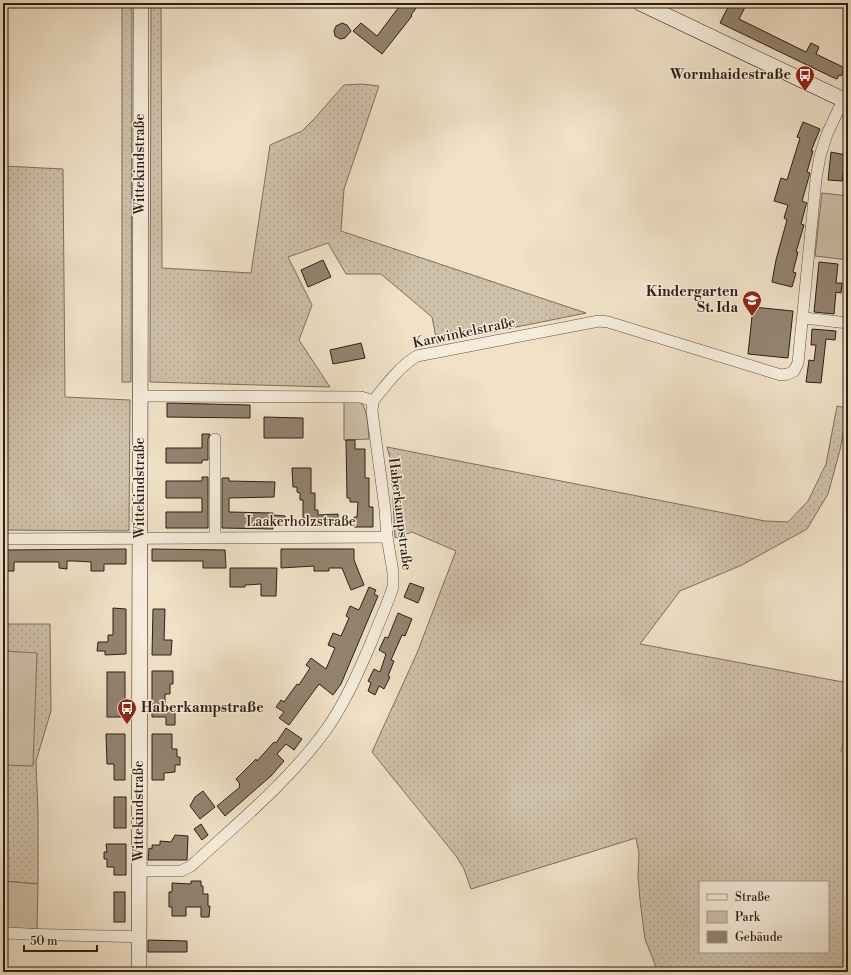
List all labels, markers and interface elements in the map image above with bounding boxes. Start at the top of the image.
bus stop icon: Wormhaidestraße [794,64,816,92]
place label: Wormhaidestraße [669,66,791,84]
street label: Wittekindstraße [131,114,149,215]
place label: Kindergarten St. Ida [646,283,738,317]
school or university icon: Kindergarten St. Ida [741,289,763,317]
street label: Karwinkelstraße [411,313,517,353]
street label: Wittekindstraße [131,438,149,539]
street label: Haberkampstraße [384,457,416,571]
street label: Laakerholzstraße [246,513,356,531]
bus stop icon: Haberkampstraße [116,697,138,725]
place label: Haberkampstraße [141,699,264,717]
street label: Wittekindstraße [130,761,148,862]
legend [699,881,829,953]
text: Straße [735,890,770,905]
text: Park [735,910,761,925]
scale bar [24,927,97,953]
text: Gebäude [735,930,783,945]
text: 50 m [30,934,58,949]

